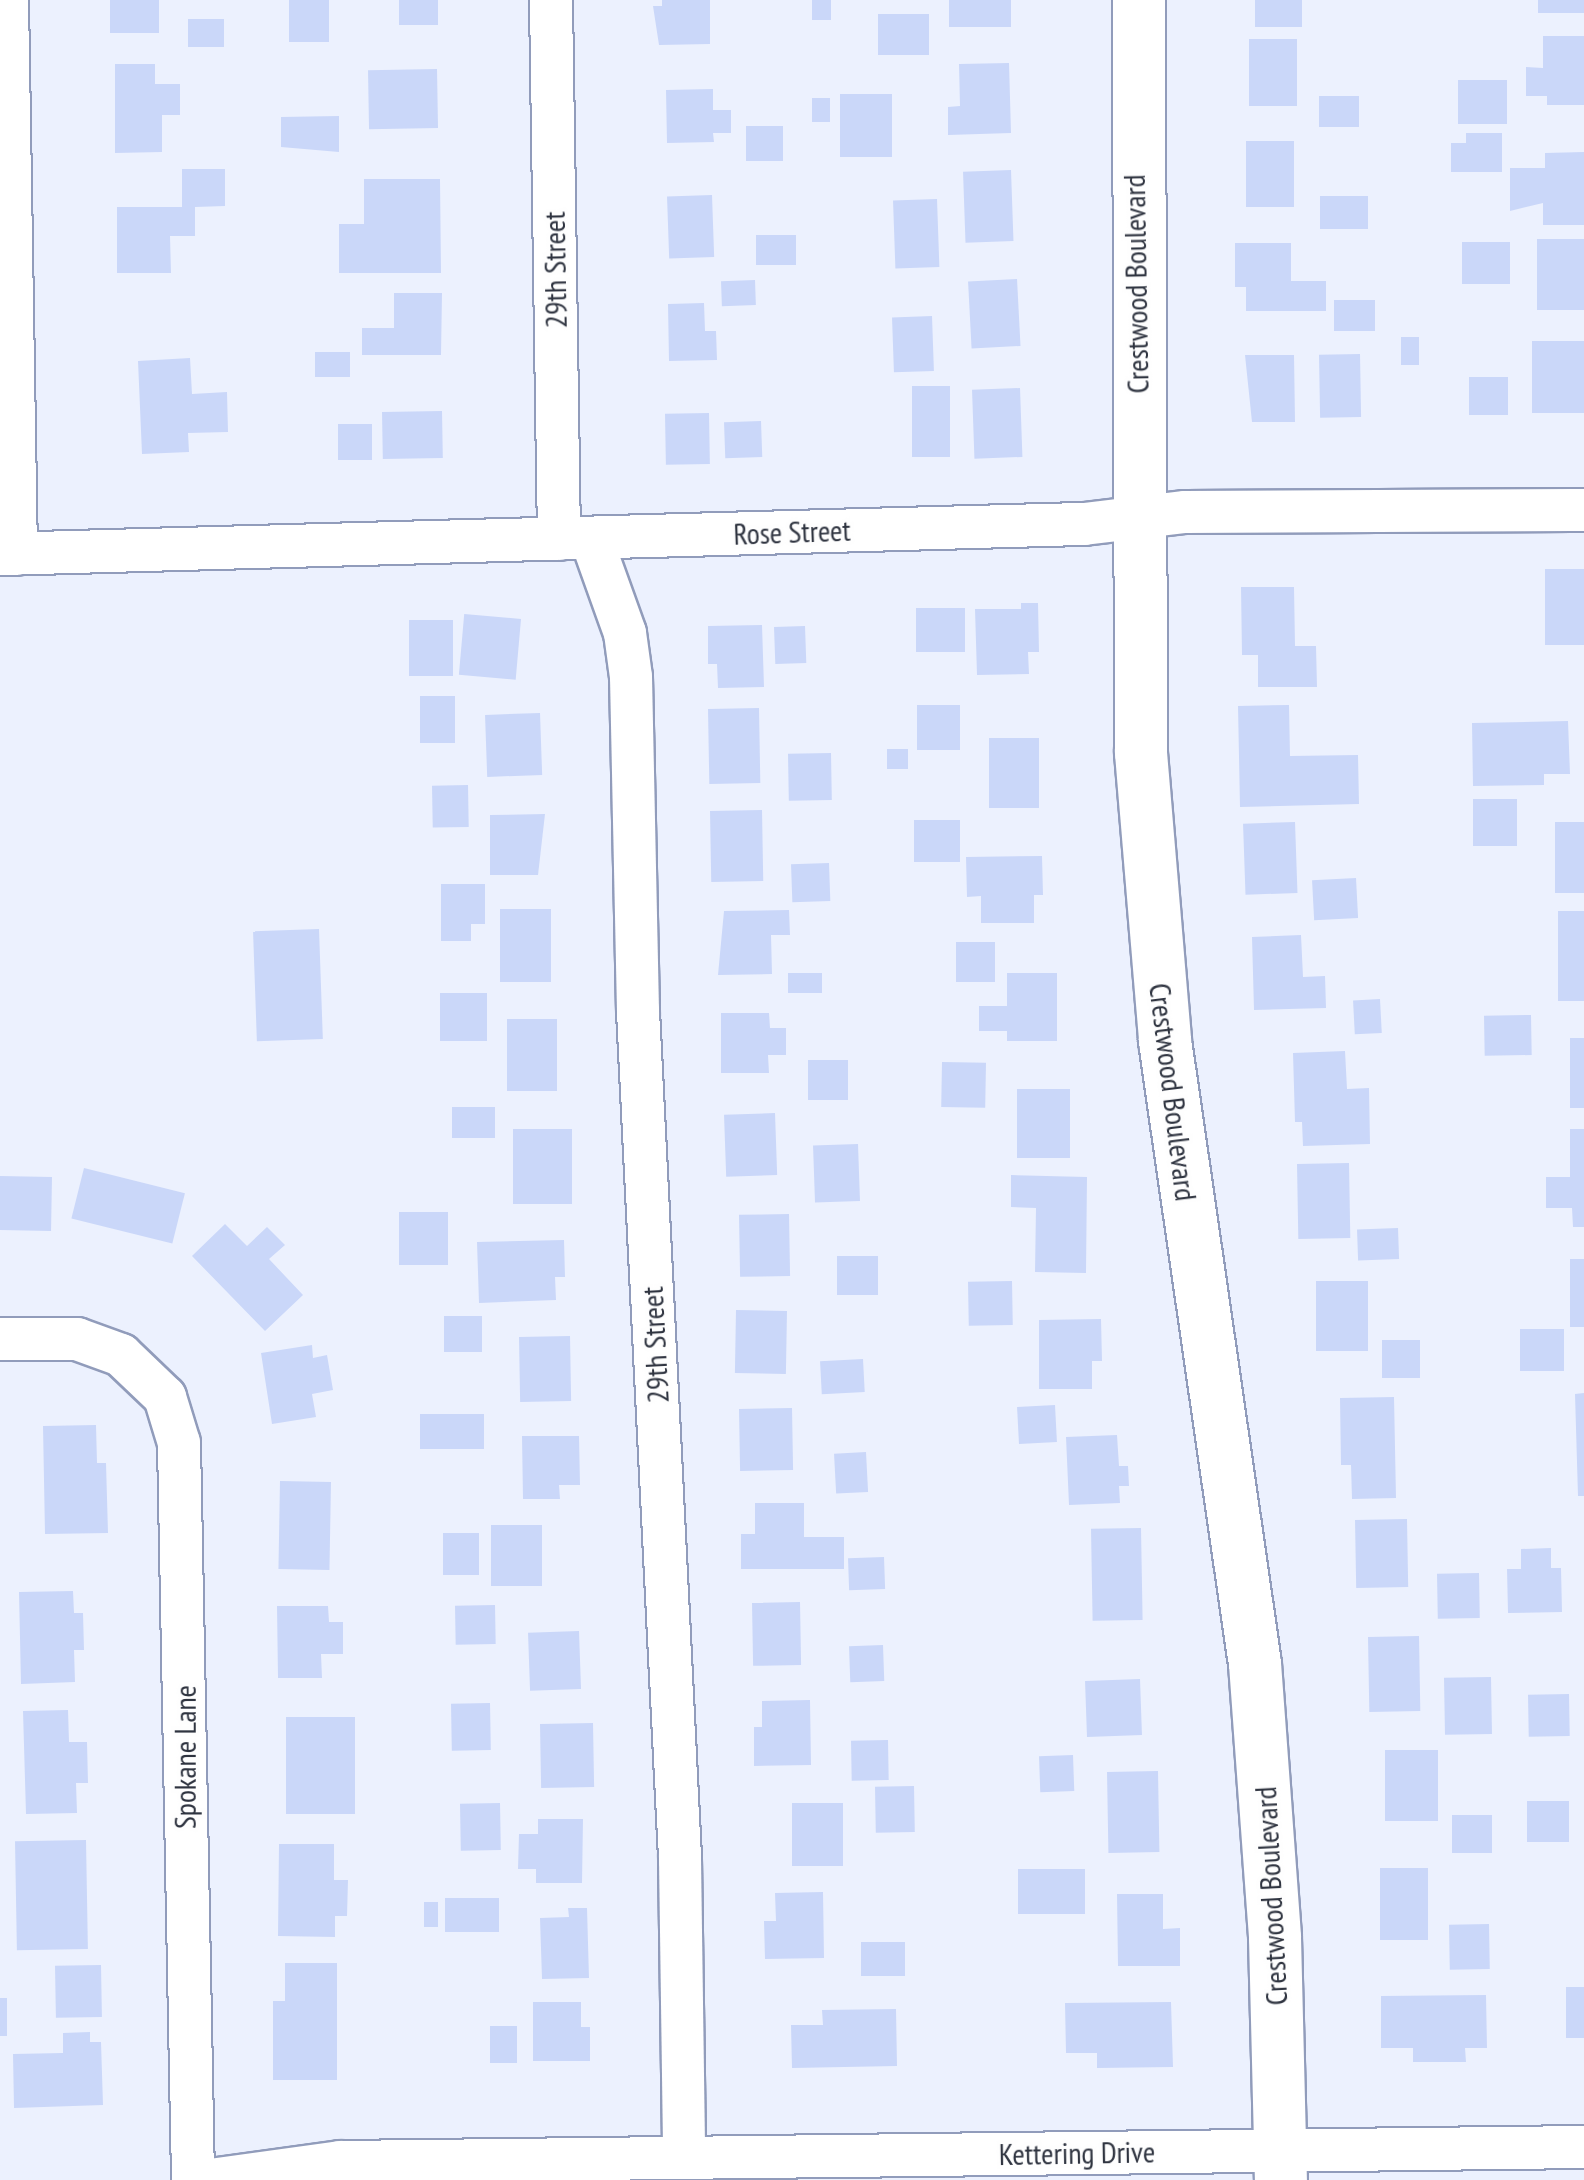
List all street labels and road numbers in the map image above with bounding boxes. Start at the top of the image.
street label: Crestwood Boulevard [1116,174,1156,394]
street label: 29th Street [536,211,574,329]
street label: Rose Street [733,512,851,552]
street label: Crestwood Boulevard [1142,981,1204,1203]
street label: 29th Street [634,1286,676,1404]
street label: Spokane Lane [167,1685,203,1829]
street label: Crestwood Boulevard [1247,1786,1295,2006]
street label: Kettering Drive [999,2134,1155,2172]

